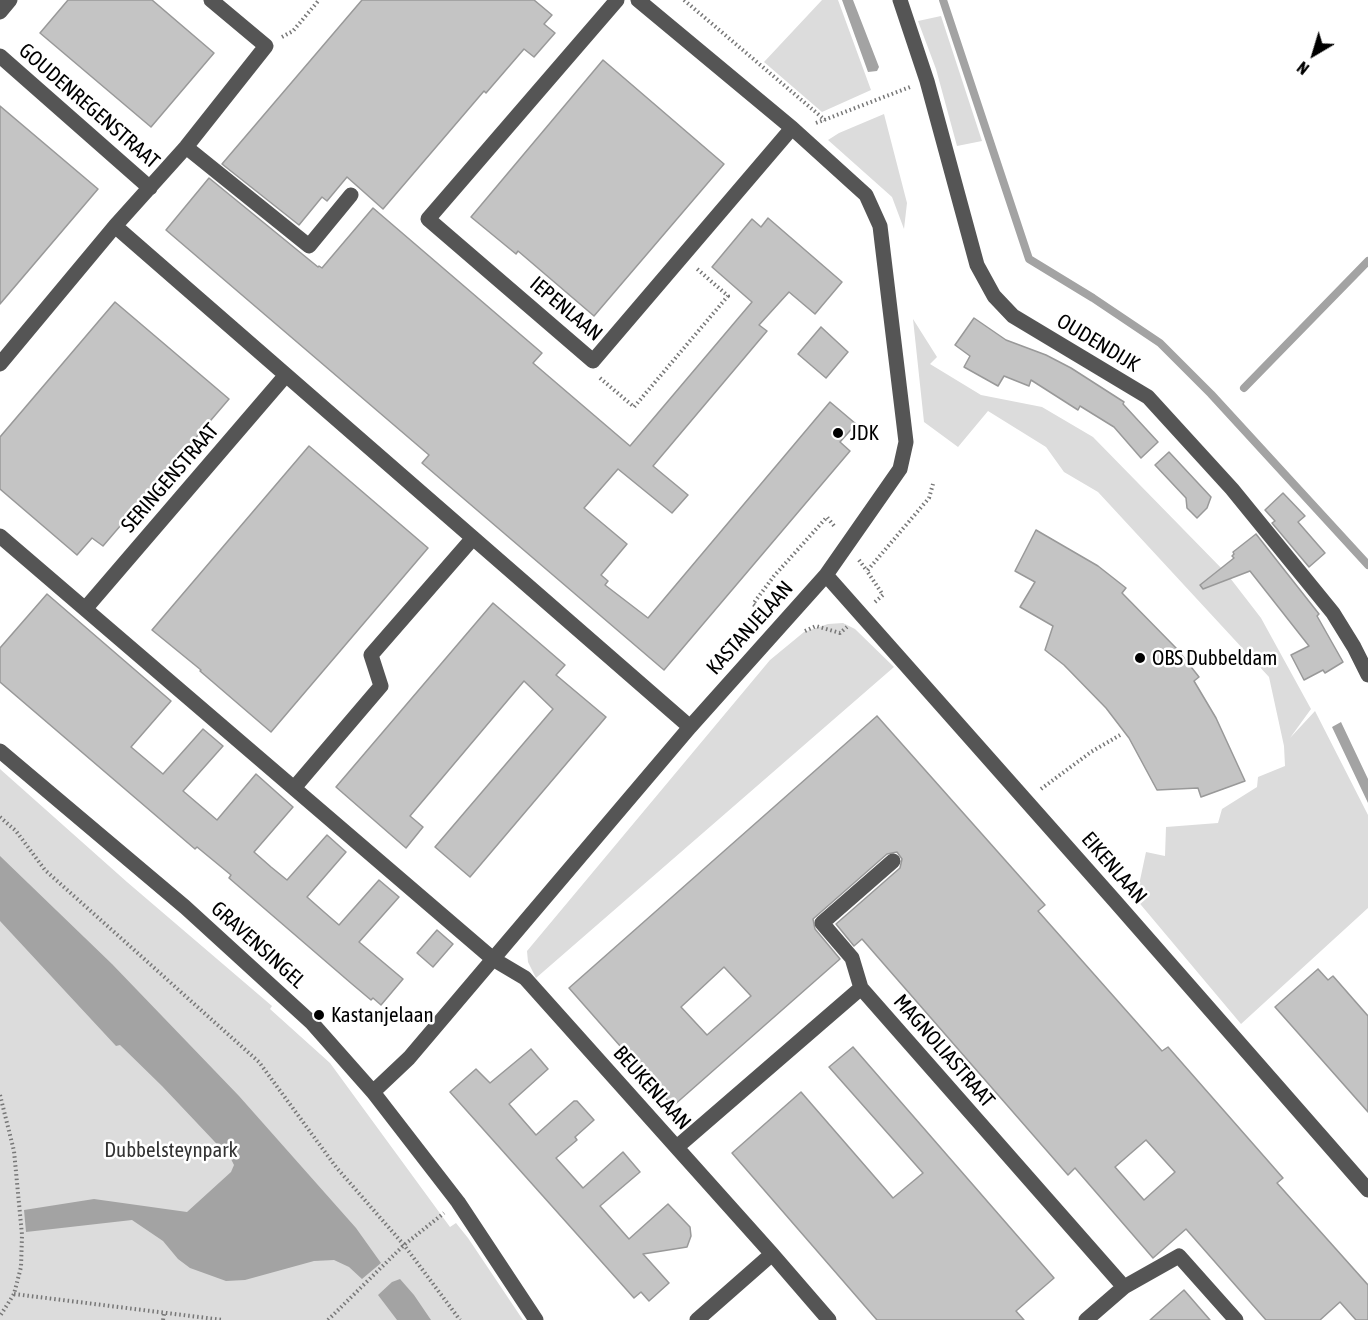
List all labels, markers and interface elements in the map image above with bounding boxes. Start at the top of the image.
north arrow [1284,24,1344,84]
street label: GOUDENREGENSTRAAT [13,38,165,174]
text: N [1294,58,1312,78]
street label: IEPENLAAN [525,271,607,347]
street label: OUDENDIJK [1052,309,1144,377]
street label: SERINGENSTRAAT [116,418,224,538]
place label: JDK [850,420,879,446]
marker: JDK [831,426,845,440]
street label: KASTANJELAAN [701,576,799,680]
place label: OBS Dubbeldam [1152,645,1277,671]
marker: OBS Dubbeldam [1133,651,1147,665]
street label: EIKENLAAN [1076,827,1152,909]
street label: GRAVENSINGEL [206,896,310,994]
street label: MAGNOLIASTRAAT [888,989,1000,1113]
place label: Kastanjelaan [331,1002,434,1028]
marker: Kastanjelaan [312,1008,326,1022]
street label: BEUKENLAAN [608,1041,696,1135]
park label: Dubbelsteynpark [104,1137,238,1163]

